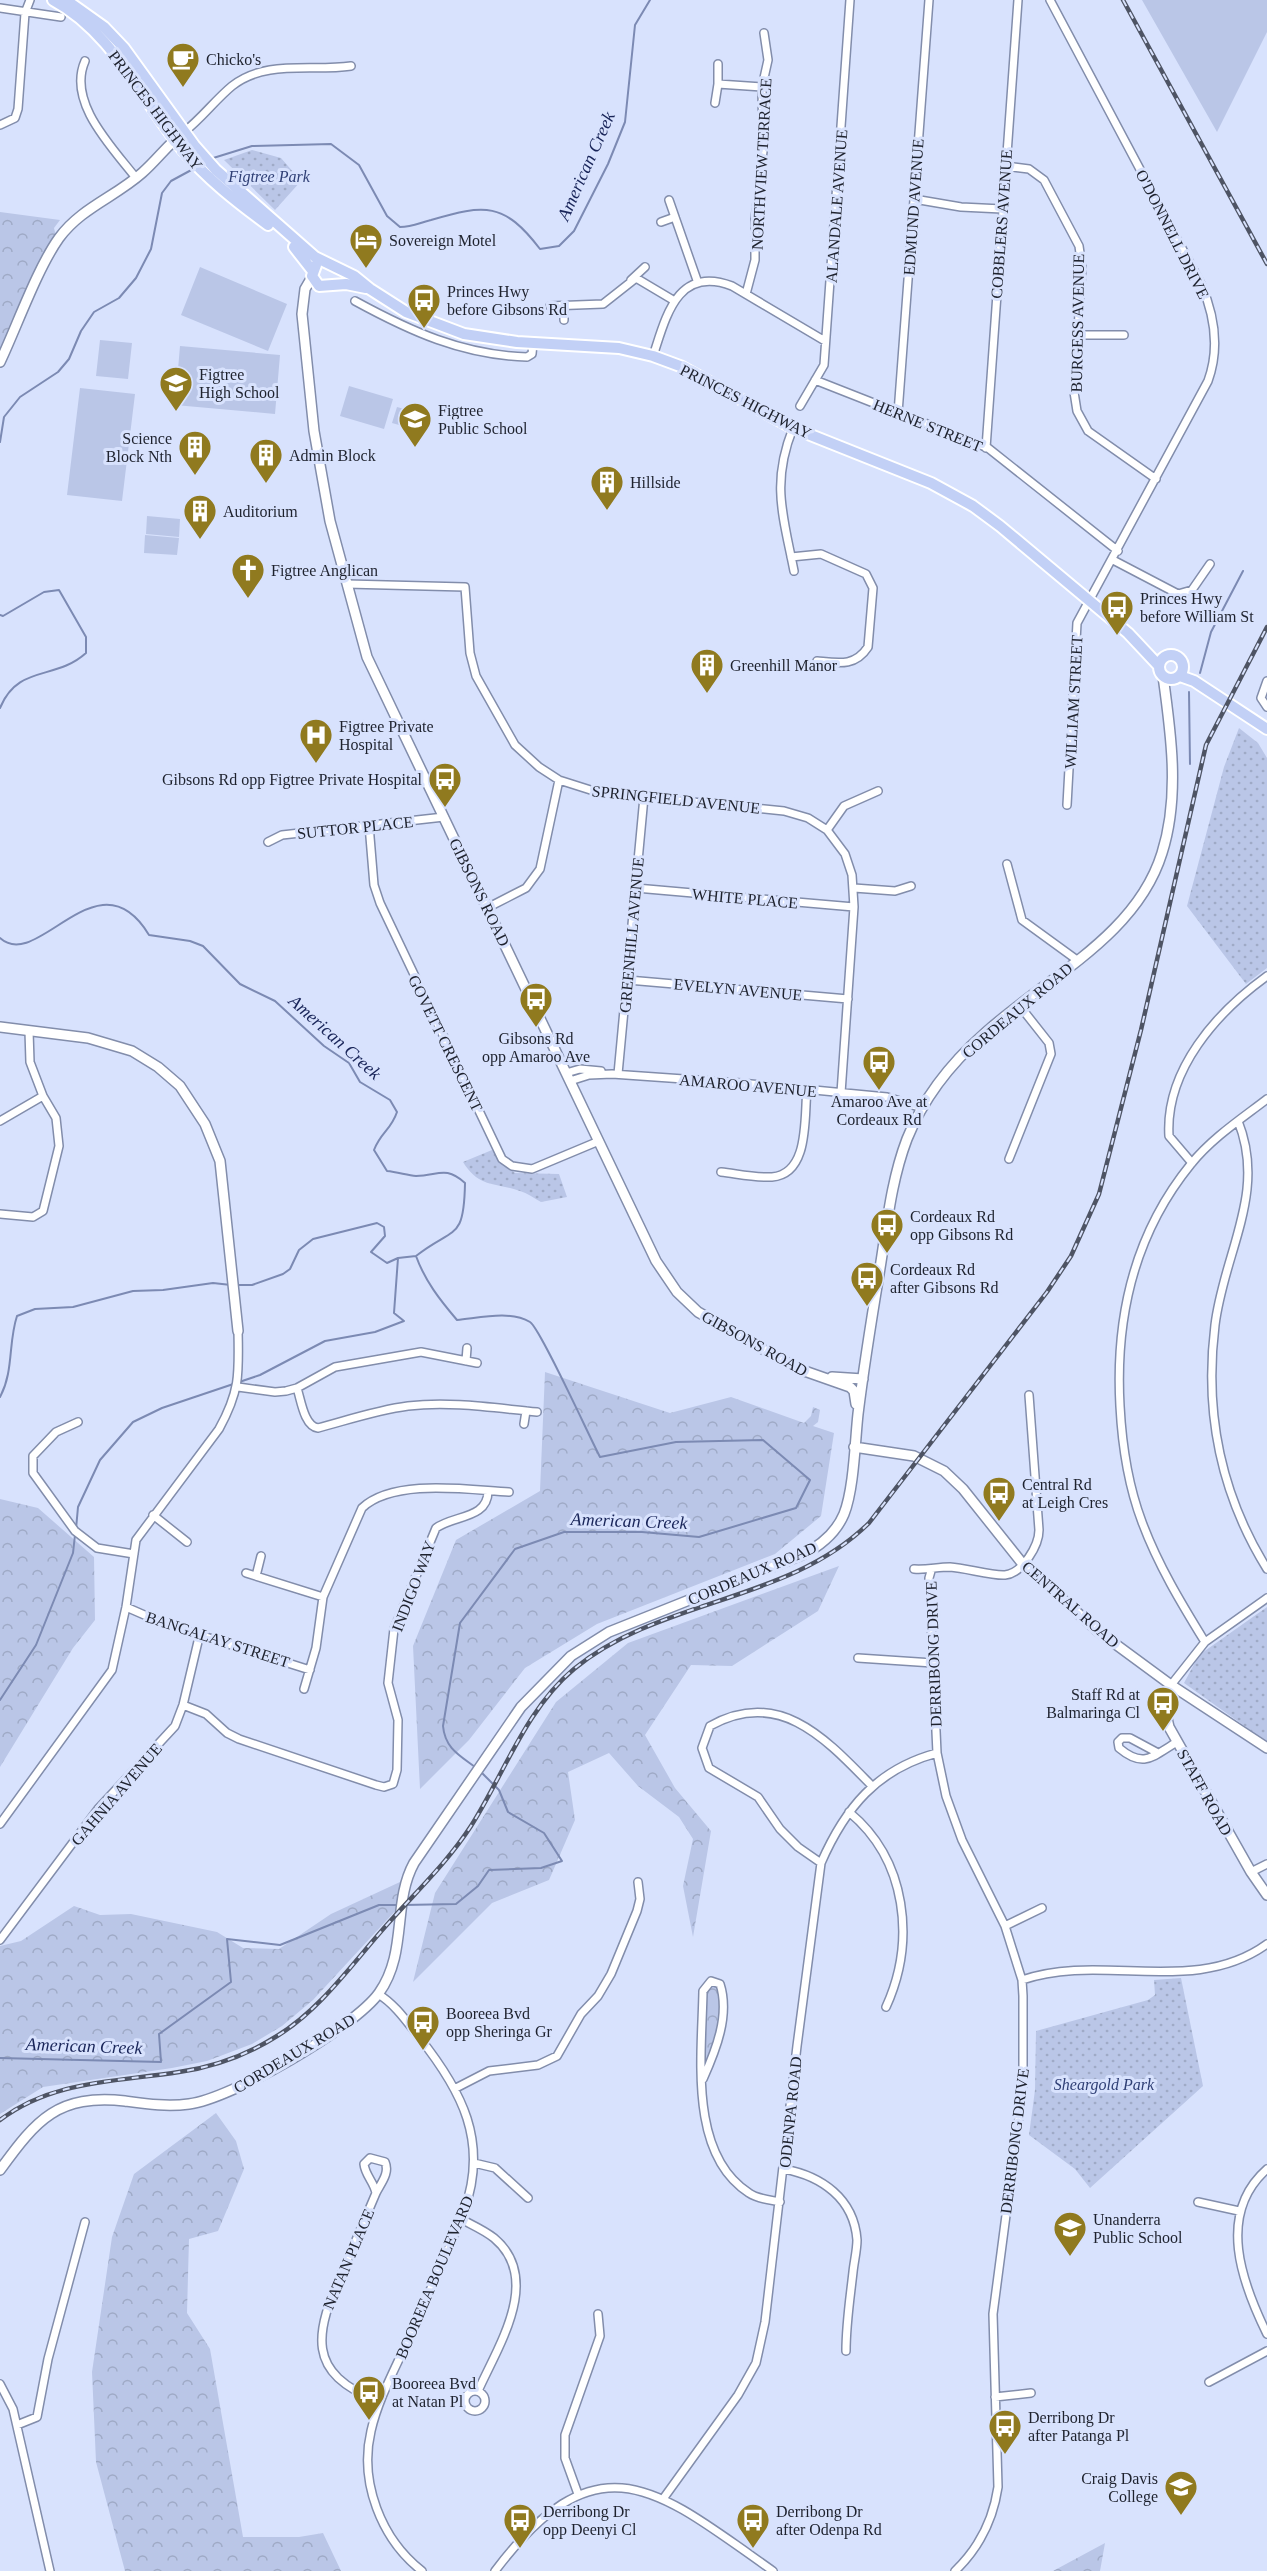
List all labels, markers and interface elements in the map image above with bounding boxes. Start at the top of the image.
cafe icon: Chicko's [165,41,201,88]
street label: PRINCES HIGHWAY [105,47,206,174]
place label: Chicko's [206,51,261,68]
street label: NORTHVIEW TERRACE [749,78,774,250]
water label: American Creek [553,108,619,224]
street label: ALANDALE AVENUE [823,129,850,283]
street label: EDMUND AVENUE [900,138,927,276]
street label: COBBLERS AVENUE [988,149,1015,299]
street label: O'DONNELL DRIVE [1133,167,1212,301]
park label: Figtree Park [227,168,311,186]
hotel icon: Sovereign Motel [348,222,384,269]
place label: Sovereign Motel [389,232,497,250]
street label: BURGESS AVENUE [1068,253,1087,393]
bus stop icon: Princes Hwy before Gibsons Rd [406,282,442,329]
place label: Princes Hwy before Gibsons Rd [447,283,567,318]
street label: PRINCES HIGHWAY [677,361,815,442]
school or university icon: Figtree High School [158,365,194,412]
place label: Figtree High School [199,366,280,402]
street label: HERNE STREET [871,396,985,455]
school or university icon: Figtree Public School [397,401,433,448]
place label: Figtree Public School [438,402,528,437]
building icon: Science Block Nth [177,429,213,476]
place label: Science Block Nth [106,430,172,465]
building icon: Admin Block [248,437,284,484]
place label: Admin Block [289,447,376,464]
building icon: Hillside [589,464,625,511]
place label: Hillside [630,474,681,491]
building icon: Auditorium [182,493,218,540]
place label: Auditorium [223,503,298,520]
church icon: Figtree Anglican [230,552,266,599]
place label: Figtree Anglican [271,562,378,580]
bus stop icon: Princes Hwy before William St [1099,589,1135,636]
place label: Princes Hwy before William St [1140,590,1254,625]
street label: WILLIAM STREET [1062,635,1085,769]
building icon: Greenhill Manor [689,647,725,694]
place label: Greenhill Manor [730,657,838,674]
hospital icon: Figtree Private Hospital [298,717,334,764]
place label: Figtree Private Hospital [339,718,434,754]
bus stop icon: Gibsons Rd opp Figtree Private Hospital [427,761,463,808]
place label: Gibsons Rd opp Figtree Private Hospital [162,771,423,789]
street label: SPRINGFIELD AVENUE [591,782,761,817]
street label: SUTTOR PLACE [296,813,414,842]
street label: GIBSONS ROAD [446,836,513,949]
street label: GREENHILL AVENUE [616,857,647,1013]
street label: WHITE PLACE [691,885,799,912]
street label: CORDEAUX ROAD [959,959,1076,1061]
street label: GOVETT CRESCENT [405,972,486,1114]
street label: EVELYN AVENUE [673,975,803,1004]
bus stop icon: Gibsons Rd opp Amaroo Ave [518,981,554,1028]
water label: American Creek [284,990,386,1084]
place label: Gibsons Rd opp Amaroo Ave [482,1030,590,1066]
bus stop icon: Amaroo Ave at Cordeaux Rd [861,1044,897,1091]
street label: AMAROO AVENUE [679,1071,817,1100]
place label: Amaroo Ave at Cordeaux Rd [831,1093,928,1128]
bus stop icon: Cordeaux Rd opp Gibsons Rd [869,1207,905,1254]
place label: Cordeaux Rd opp Gibsons Rd [910,1208,1013,1244]
bus stop icon: Cordeaux Rd after Gibsons Rd [849,1260,885,1307]
place label: Cordeaux Rd after Gibsons Rd [890,1261,998,1296]
street label: GIBSONS ROAD [699,1307,810,1379]
bus stop icon: Central Rd at Leigh Cres [981,1475,1017,1522]
place label: Central Rd at Leigh Cres [1022,1476,1108,1512]
water label: American Creek [569,1509,689,1533]
street label: INDIGO WAY [388,1538,439,1634]
street label: CORDEAUX ROAD [685,1539,819,1608]
street label: CENTRAL ROAD [1019,1558,1122,1651]
street label: DERRIBONG DRIVE [922,1581,945,1727]
street label: BANGALAY STREET [144,1608,292,1671]
bus stop icon: Staff Rd at Balmaringa Cl [1145,1685,1181,1732]
place label: Staff Rd at Balmaringa Cl [1046,1686,1141,1722]
street label: GAHNIA AVENUE [68,1740,165,1849]
street label: STAFF ROAD [1174,1746,1235,1838]
bus stop icon: Booreea Bvd opp Sheringa Gr [405,2004,441,2051]
place label: Booreea Bvd opp Sheringa Gr [446,2005,552,2041]
street label: CORDEAUX ROAD [231,2011,358,2096]
water label: American Creek [24,2034,144,2058]
street label: ODENPA ROAD [776,2056,805,2169]
street label: DERRIBONG DRIVE [997,2067,1032,2215]
park label: Sheargold Park [1054,2076,1155,2094]
street label: BOOREEA BOULEVARD [392,2193,477,2361]
street label: NATAN PLACE [320,2206,377,2312]
school or university icon: Unanderra Public School [1052,2210,1088,2257]
place label: Unanderra Public School [1093,2211,1183,2246]
bus stop icon: Booreea Bvd at Natan Pl [351,2374,387,2421]
place label: Booreea Bvd at Natan Pl [392,2375,476,2410]
bus stop icon: Derribong Dr after Patanga Pl [987,2408,1023,2455]
place label: Derribong Dr after Patanga Pl [1028,2409,1130,2445]
school or university icon: Craig Davis College [1163,2469,1199,2516]
place label: Craig Davis College [1081,2470,1158,2506]
bus stop icon: Derribong Dr opp Deenyi Cl [502,2502,538,2549]
bus stop icon: Derribong Dr after Odenpa Rd [735,2502,771,2549]
place label: Derribong Dr opp Deenyi Cl [543,2503,637,2539]
place label: Derribong Dr after Odenpa Rd [776,2503,882,2539]

